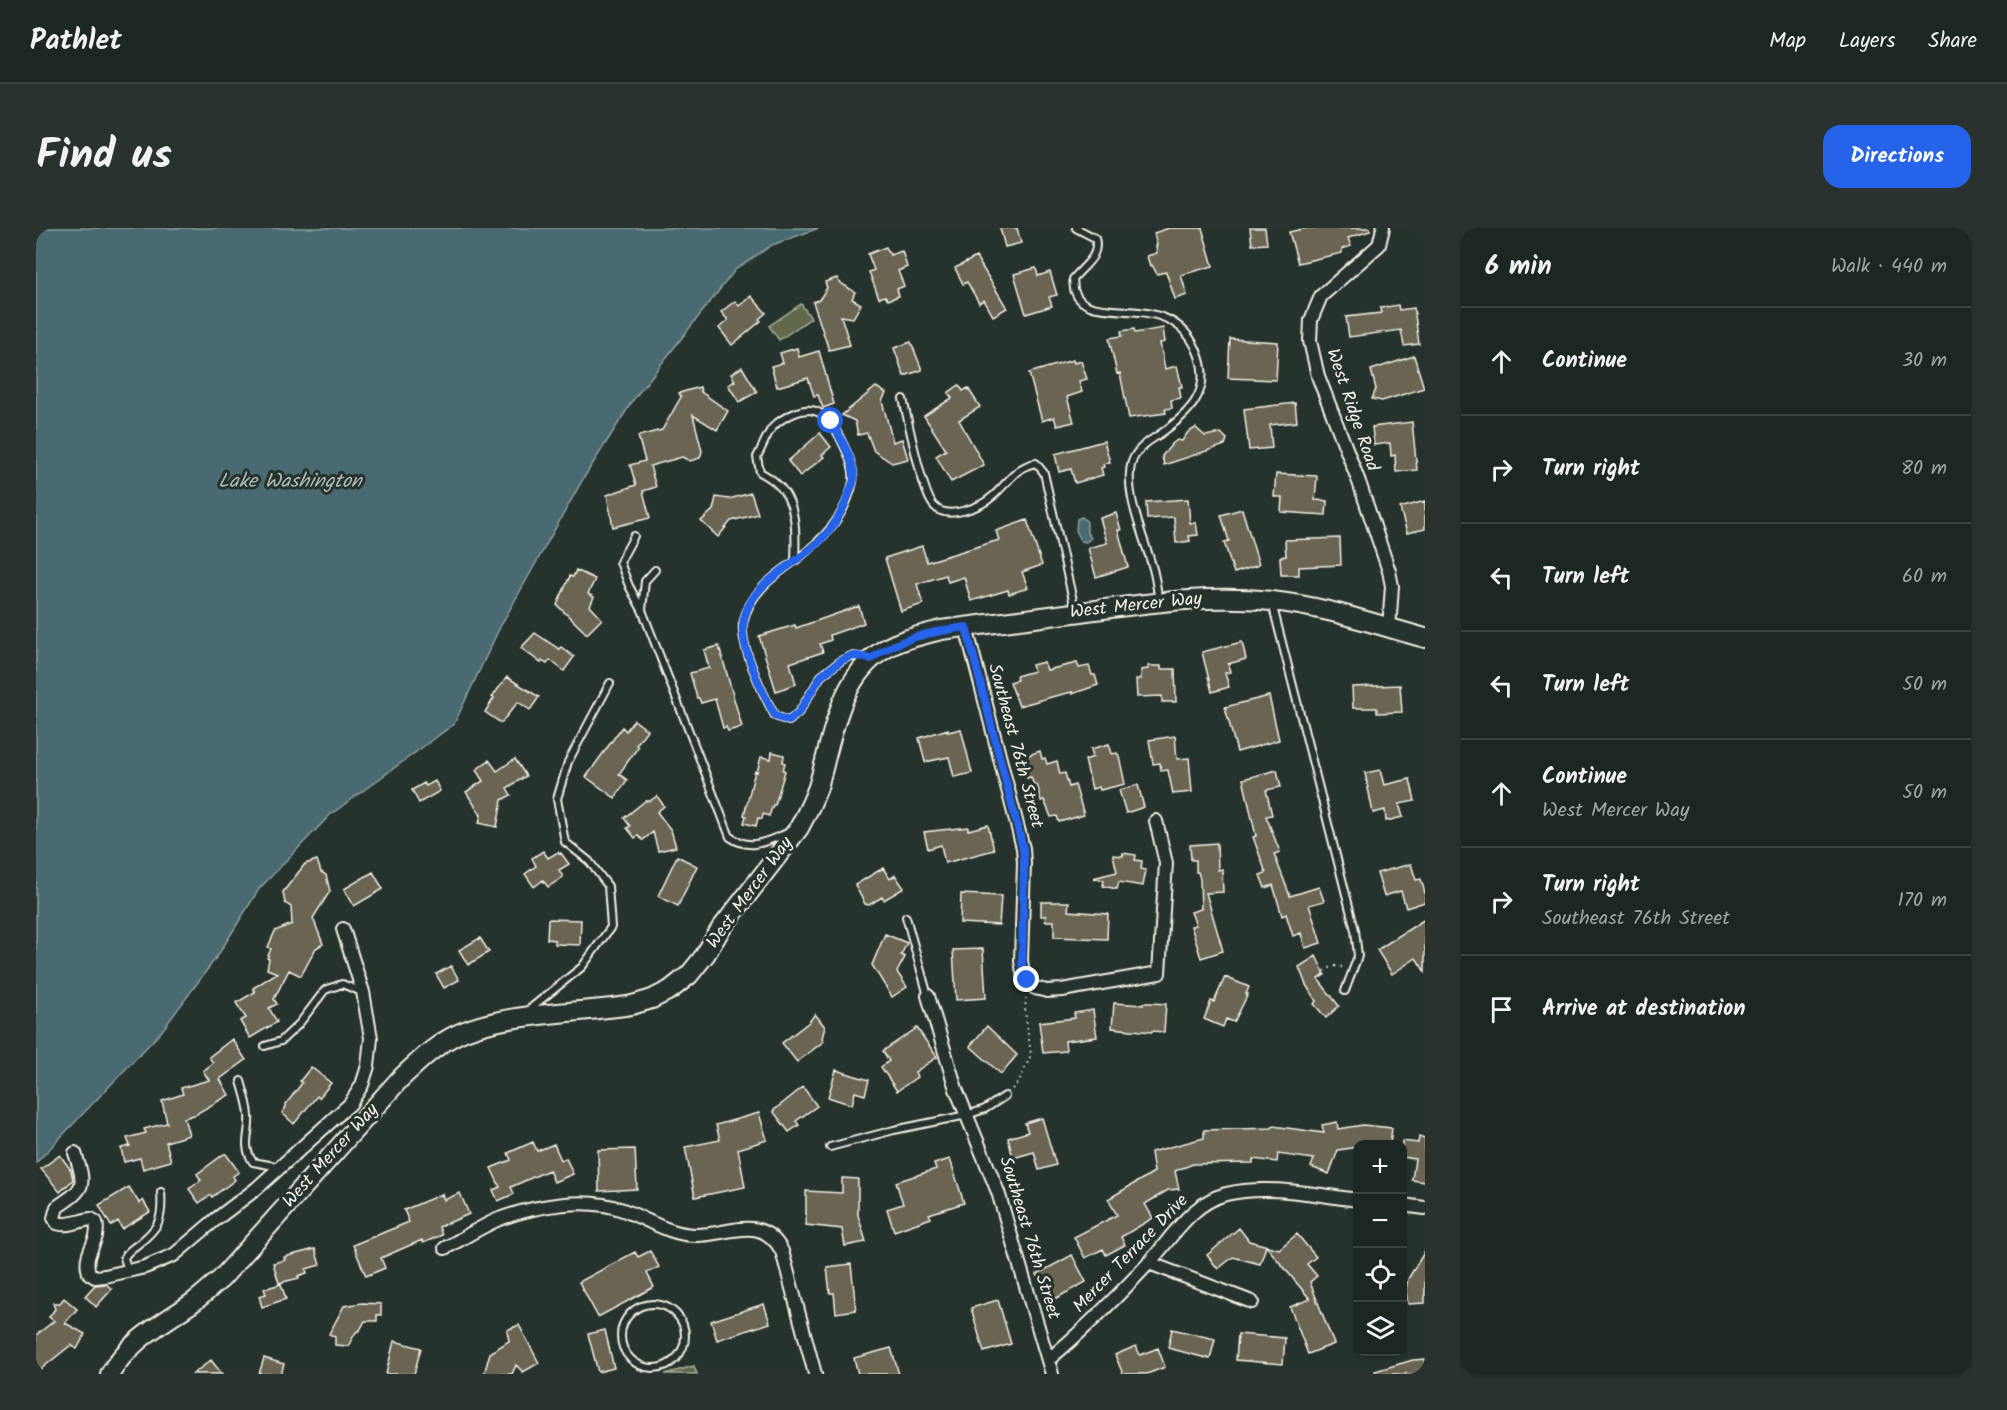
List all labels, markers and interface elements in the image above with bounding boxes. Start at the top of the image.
text: Pathlet [30,19,122,64]
text: Map [1769,25,1806,58]
text: Layers [1839,25,1895,58]
text: Share [1928,25,1977,58]
text: Find us [36,123,172,190]
button: Directions [1823,125,1971,188]
text: 6 min [1485,246,1552,288]
text: Walk · 440 m [1831,251,1947,283]
text: Continue [1542,344,1627,379]
street label: West Ridge Road [1317,345,1387,476]
icon: ahead [1485,345,1518,378]
text: 30 m [1902,345,1947,377]
route start [817,407,843,433]
text: Turn right [1542,452,1640,487]
icon: right [1485,453,1518,486]
text: 80 m [1901,453,1947,485]
water label: Lake Washington [218,466,363,498]
text: Turn left [1542,560,1629,595]
icon: left [1485,561,1518,594]
text: 60 m [1902,561,1947,593]
street label: West Mercer Way [1069,585,1204,627]
street label: Southeast 76th Street [979,661,1051,832]
text: Turn left [1542,668,1629,703]
icon: left [1485,669,1518,702]
text: 50 m [1902,669,1947,701]
text: Continue [1542,760,1627,795]
icon: ahead [1485,777,1518,810]
text: 50 m [1902,777,1947,809]
text: West Mercer Way [1542,795,1689,827]
street label: West Mercer Way [699,830,801,955]
text: Turn right [1542,868,1640,903]
icon: right [1485,885,1518,918]
text: 170 m [1898,885,1947,917]
text: Southeast 76th Street [1542,903,1730,935]
route end [1013,966,1039,992]
text: Arrive at destination [1542,992,1745,1027]
icon: arrive [1485,993,1518,1026]
street label: West Mercer Way [276,1097,386,1215]
map controls [1353,1140,1407,1356]
button: + [1353,1140,1407,1194]
street label: Southeast 76th Street [990,1153,1068,1324]
street label: Mercer Terrace Drive [1066,1188,1196,1320]
button: − [1353,1194,1407,1248]
button: locate [1353,1248,1407,1302]
button: layers [1353,1302,1407,1356]

